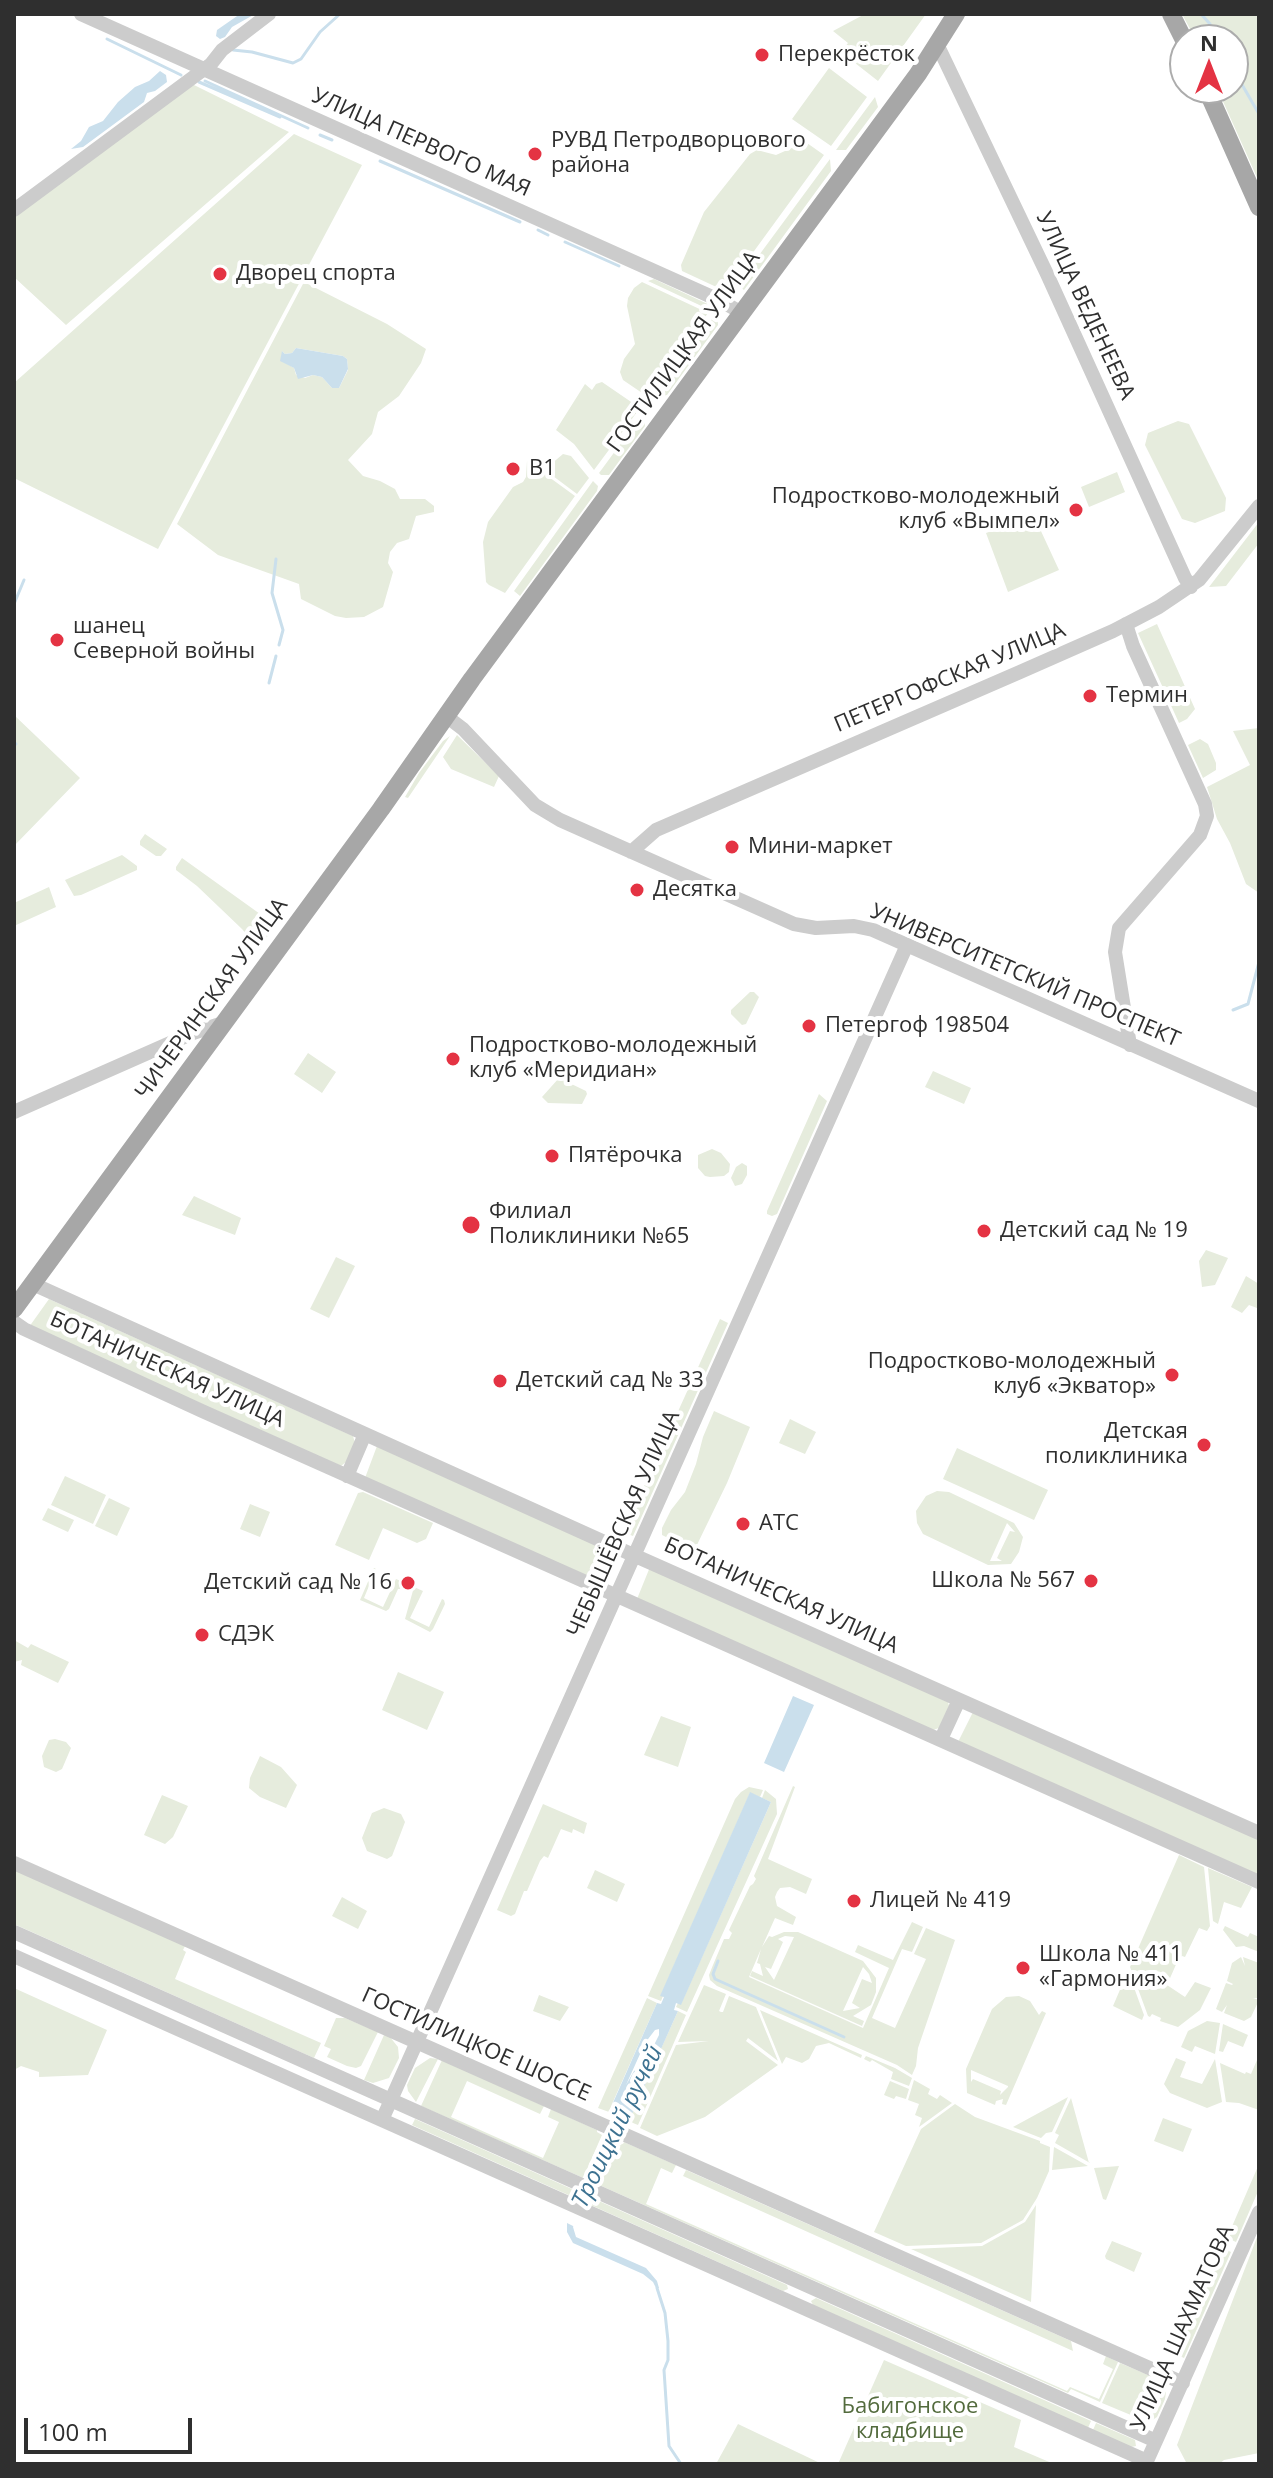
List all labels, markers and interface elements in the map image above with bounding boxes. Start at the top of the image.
north arrow [1169,24,1249,104]
text: N [1200,27,1218,57]
place label: Перекрёсток [778,42,915,68]
marker: Перекрёсток [753,46,771,64]
street label: УЛИЦА ПЕРВОГО МАЯ [308,83,534,203]
place label: РУВД Петродворцового района [551,128,806,180]
marker: РУВД Петродворцового района [526,145,544,163]
street label: УЛИЦА ВЕДЕНЕЕВА [1030,208,1140,404]
street label: ГОСТИЛИЦКАЯ УЛИЦА [602,246,766,458]
place label: Дворец спорта [236,261,396,287]
marker: Дворец спорта [211,265,229,283]
place label: В1 [529,456,556,482]
marker: В1 [504,460,522,478]
place label: Подростково-молодежный клуб «Вымпел» [772,484,1060,536]
marker: Подростково-молодежный клуб «Вымпел» [1067,501,1085,519]
place label: шанец Северной войны [73,614,255,666]
street label: ПЕТЕРГОФСКАЯ УЛИЦА [830,617,1070,739]
marker: шанец Северной войны [48,631,66,649]
place label: Термин [1106,683,1188,709]
marker: Термин [1081,687,1099,705]
place label: Мини-маркет [748,834,893,860]
marker: Мини-маркет [723,838,741,856]
place label: Десятка [653,877,737,903]
marker: Десятка [628,881,646,899]
street label: ЧИЧЕРИНСКАЯ УЛИЦА [130,893,294,1105]
street label: УНИВЕРСИТЕТСКИЙ ПРОСПЕКТ [866,899,1184,1053]
place label: Петергоф 198504 [825,1013,1009,1039]
marker: Петергоф 198504 [800,1017,818,1035]
place label: Подростково-молодежный клуб «Меридиан» [469,1033,757,1084]
marker: Подростково-молодежный клуб «Меридиан» [444,1050,462,1068]
place label: Пятёрочка [568,1143,683,1169]
marker: Пятёрочка [543,1147,561,1165]
place label: Филиал Поликлиники №65 [489,1199,689,1250]
marker: Филиал Поликлиники №65 [460,1214,482,1236]
place label: Детский сад № 19 [1000,1218,1188,1244]
marker: Детский сад № 19 [975,1222,993,1240]
street label: БОТАНИЧЕСКАЯ УЛИЦА [46,1306,288,1434]
place label: Подростково-молодежный клуб «Экватор» [868,1349,1156,1400]
marker: Подростково-молодежный клуб «Экватор» [1163,1366,1181,1384]
place label: Детский сад № 33 [516,1368,704,1394]
marker: Детский сад № 33 [491,1372,509,1390]
street label: ЧЕБЫШЁВСКАЯ УЛИЦА [562,1407,686,1641]
place label: Детская поликлиника [1045,1419,1188,1470]
marker: Детская поликлиника [1195,1436,1213,1454]
place label: АТС [759,1511,799,1537]
marker: АТС [734,1515,752,1533]
street label: БОТАНИЧЕСКАЯ УЛИЦА [660,1532,902,1660]
place label: Школа № 567 [931,1568,1075,1594]
place label: Детский сад № 16 [204,1570,392,1596]
marker: Школа № 567 [1082,1572,1100,1590]
marker: Детский сад № 16 [399,1574,417,1592]
place label: СДЭК [218,1622,274,1648]
marker: СДЭК [193,1626,211,1644]
place label: Лицей № 419 [870,1888,1011,1914]
marker: Лицей № 419 [845,1892,863,1910]
place label: Школа № 411 «Гармония» [1039,1942,1183,1994]
marker: Школа № 411 «Гармония» [1014,1959,1032,1977]
street label: ГОСТИЛИЦКОЕ ШОССЕ [357,1983,595,2107]
water label: Троицкий ручей [566,2041,670,2213]
street label: УЛИЦА ШАХМАТОВА [1126,2221,1240,2435]
park label: Бабигонское кладбище [842,2394,978,2446]
scale bar [28,2402,196,2452]
text: 100 m [38,2415,108,2448]

